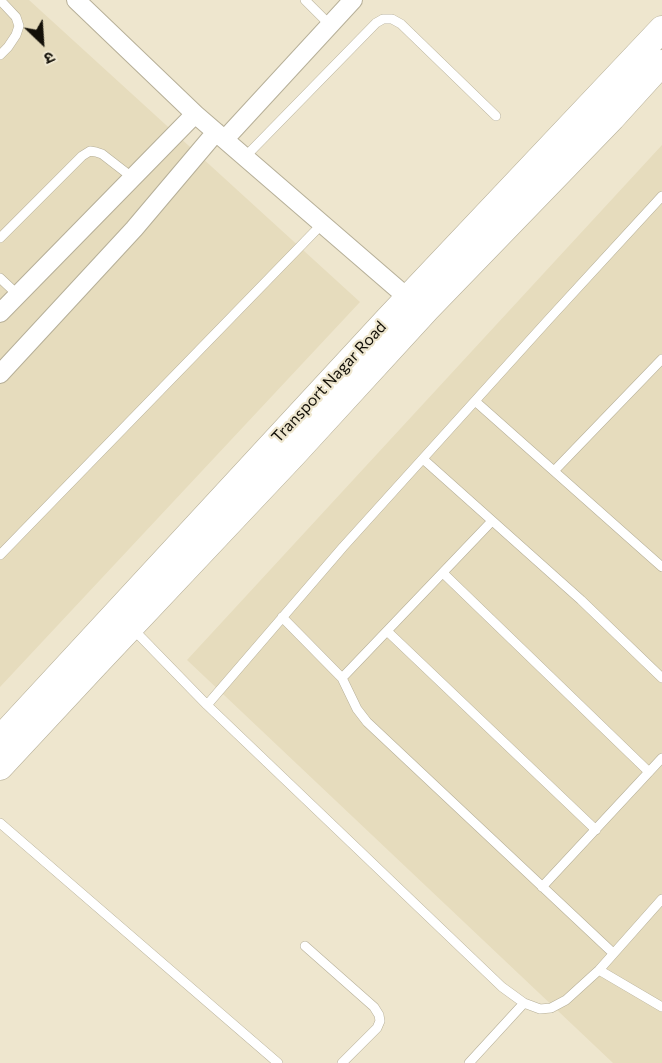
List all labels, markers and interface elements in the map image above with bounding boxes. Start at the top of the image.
north arrow [12,12,72,72]
text: उ [42,48,58,69]
street label: Transport Nagar Road [268,317,390,447]

